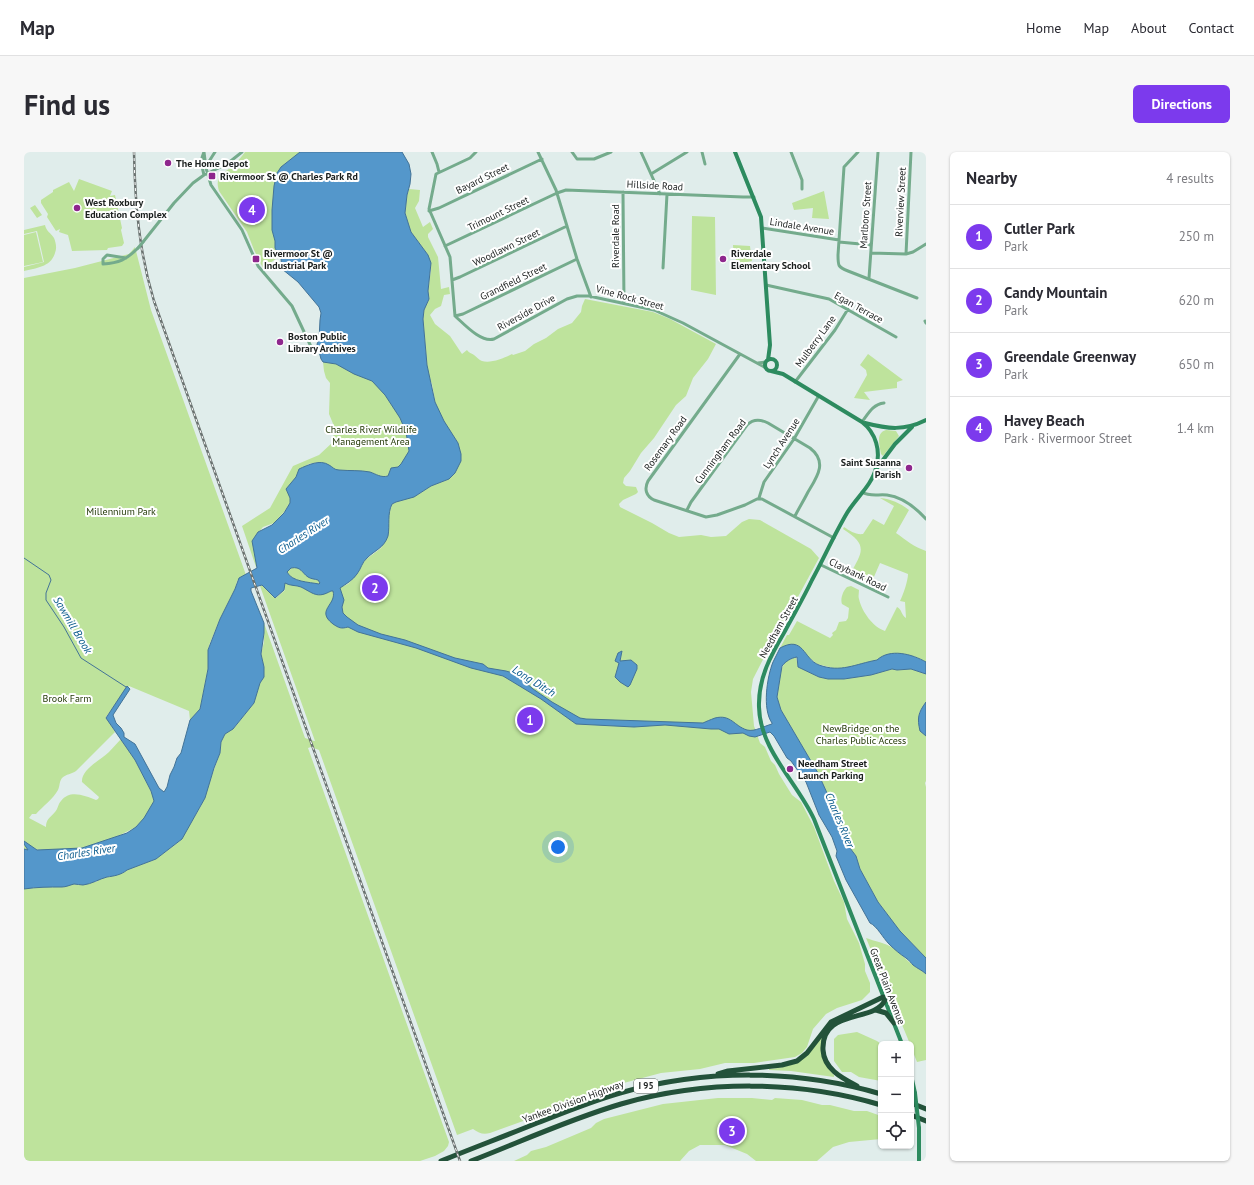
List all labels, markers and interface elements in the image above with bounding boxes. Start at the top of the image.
text: Map [20,16,55,40]
text: Home [1026,19,1061,37]
text: Map [1083,19,1109,37]
text: About [1131,19,1167,37]
text: Contact [1189,19,1234,37]
button: Directions [1133,85,1230,123]
text: Find us [24,86,110,123]
place label: The Home Depot [176,157,249,170]
marker: The Home Depot [163,158,173,168]
street label: Bayard Street [454,160,511,197]
street label: Riverview Street [892,166,909,237]
text: Nearby [966,167,1017,189]
place label: Rivermoor St @ Charles Park Rd [220,170,358,183]
text: 4 results [1166,170,1214,187]
marker: Rivermoor St @ Charles Park Rd [207,171,217,181]
street label: Hillside Road [626,178,683,193]
street label: Marlboro Street [857,181,874,249]
street label: Trimount Street [465,193,532,234]
pin: 4 [239,195,265,225]
place label: West Roxbury Education Complex [85,196,168,221]
marker: West Roxbury Education Complex [72,203,82,213]
street label: Riverdale Road [609,204,622,268]
street label: Lindale Avenue [769,215,835,238]
text: Cutler Park [1004,219,1075,238]
street label: Woodlawn Street [471,225,542,269]
text: 1 [975,228,983,245]
text: 250 m [1179,228,1214,245]
text: Park [1004,238,1028,255]
place label: Rivermoor St @ Industrial Park [264,247,333,272]
place label: Riverdale Elementary School [731,247,811,272]
marker: Rivermoor St @ Industrial Park [251,254,261,264]
marker: Riverdale Elementary School [718,254,728,264]
street label: Grandfield Street [478,259,549,303]
street label: Vine Rock Street [594,282,666,313]
text: Candy Mountain [1004,283,1108,302]
street label: Egan Terrace [832,289,886,326]
street label: Riverside Drive [495,291,557,334]
text: 2 [975,292,983,309]
text: 620 m [1179,292,1214,309]
text: Park [1004,302,1028,319]
street label: Mulberry Lane [792,313,839,370]
place label: Boston Public Library Archives [288,330,356,355]
marker: Boston Public Library Archives [275,337,285,347]
text: Greendale Greenway [1004,347,1136,366]
text: 3 [975,356,983,373]
text: 650 m [1179,356,1214,373]
text: Park [1004,366,1028,383]
text: Havey Beach [1004,411,1085,430]
street label: Rosemary Road [641,413,690,473]
street label: Lynch Avenue [760,415,803,471]
street label: Cunningham Road [692,416,749,486]
text: 4 [975,420,983,437]
text: 1.4 km [1177,420,1214,437]
park label: Charles River Wildlife Management Area [325,423,417,448]
text: Park · Rivermoor Street [1004,430,1132,447]
place label: Saint Susanna Parish [841,456,901,481]
marker: Saint Susanna Parish [904,463,914,473]
park label: Millennium Park [86,505,156,518]
water label: Charles River [275,512,333,557]
street label: Claybank Road [827,555,889,594]
pin: 2 [362,573,388,603]
street label: Needham Street [756,593,801,661]
water label: Sawmill Brook [50,594,96,657]
water label: Long Ditch [510,662,558,700]
park label: Brook Farm [43,692,91,705]
pin: 1 [517,705,543,735]
park label: NewBridge on the Charles Public Access [816,722,906,747]
place label: Needham Street Launch Parking [798,757,867,782]
marker: Needham Street Launch Parking [785,764,795,774]
water label: Charles River [822,790,858,851]
your location [548,837,568,857]
water label: Charles River [56,840,117,863]
street label: Great Plain Avenue [867,946,908,1026]
map controls [878,1041,914,1149]
button: + [878,1041,914,1077]
street label: Yankee Division Highway [521,1077,626,1126]
button: − [878,1077,914,1113]
road number: I 95 [634,1079,658,1093]
button: locate [878,1113,914,1149]
pin: 3 [719,1116,745,1146]

